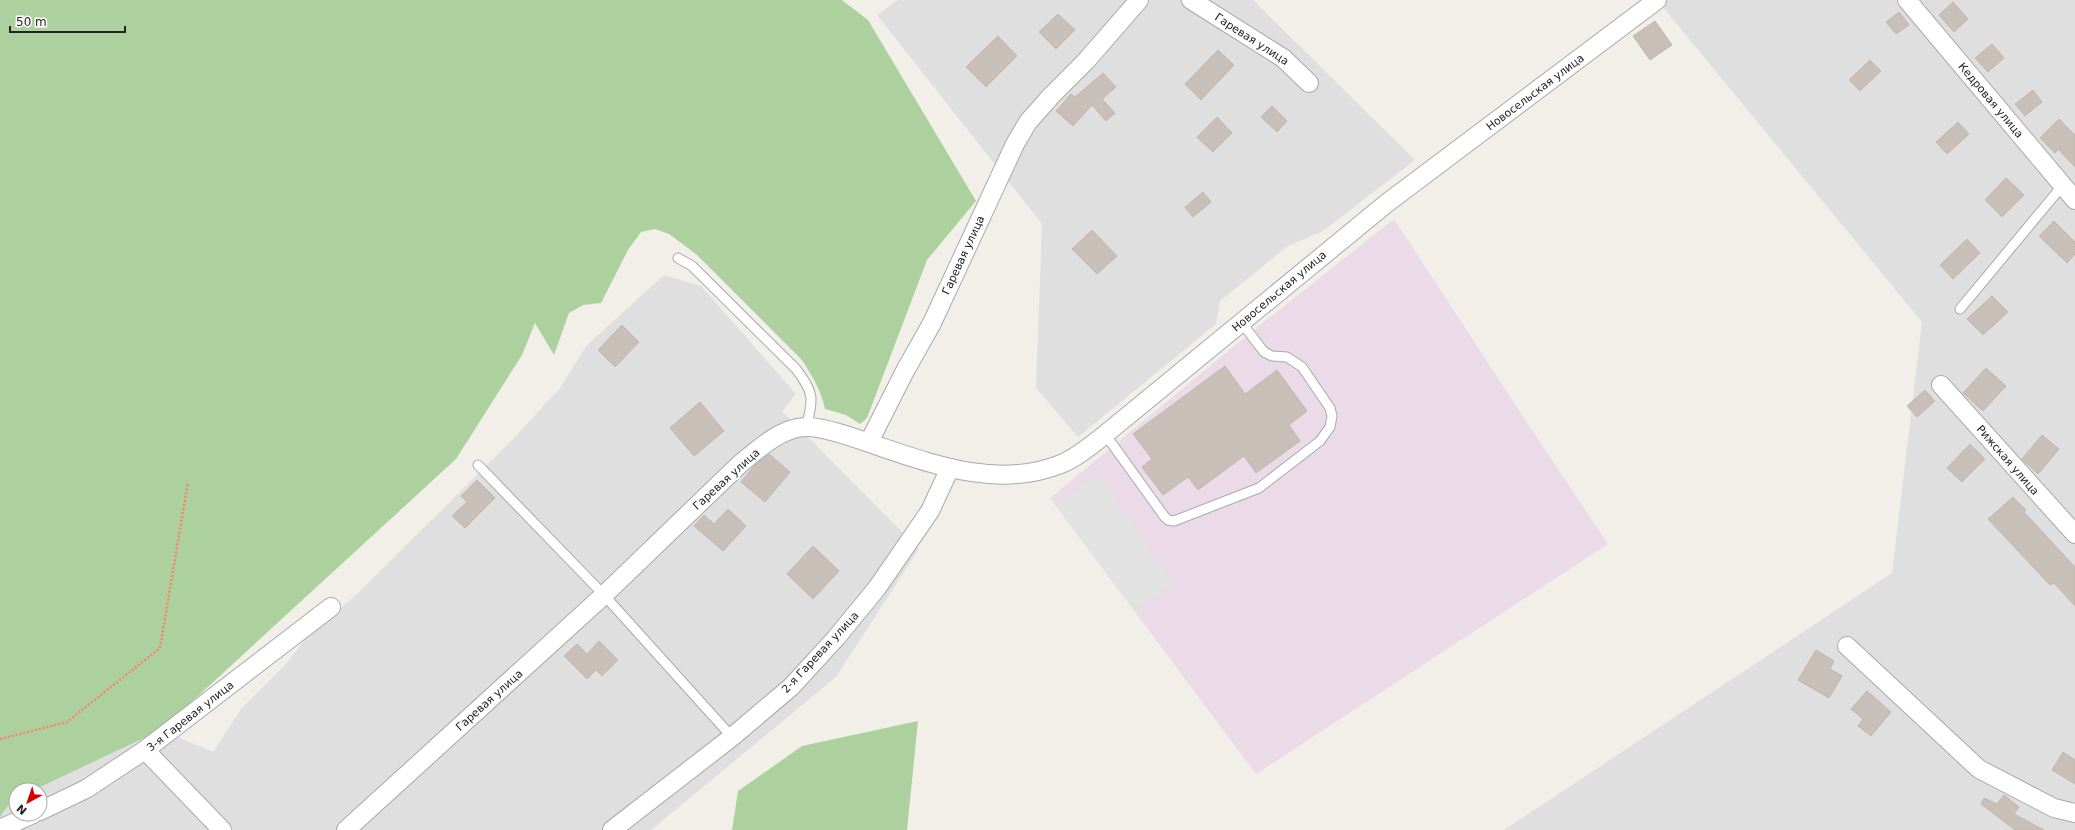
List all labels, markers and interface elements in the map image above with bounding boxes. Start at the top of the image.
scale bar [10,8,125,34]
street label: Гаревая улица [1212,11,1291,68]
text: 50 m [16,15,47,29]
street label: Новосельская улица [1484,51,1587,133]
street label: Кедровая улица [1955,60,2026,141]
street label: Гаревая улица [940,214,987,297]
street label: Новосельская улица [1230,248,1329,335]
street label: Рижская улица [1974,423,2041,498]
street label: Гаревая улица [690,446,762,513]
street label: 2-я Гаревая улица [779,609,861,696]
street label: Гаревая улица [453,667,525,734]
street label: 3-я Гаревая улица [144,678,236,754]
north arrow [8,782,48,822]
text: N [14,801,30,817]

